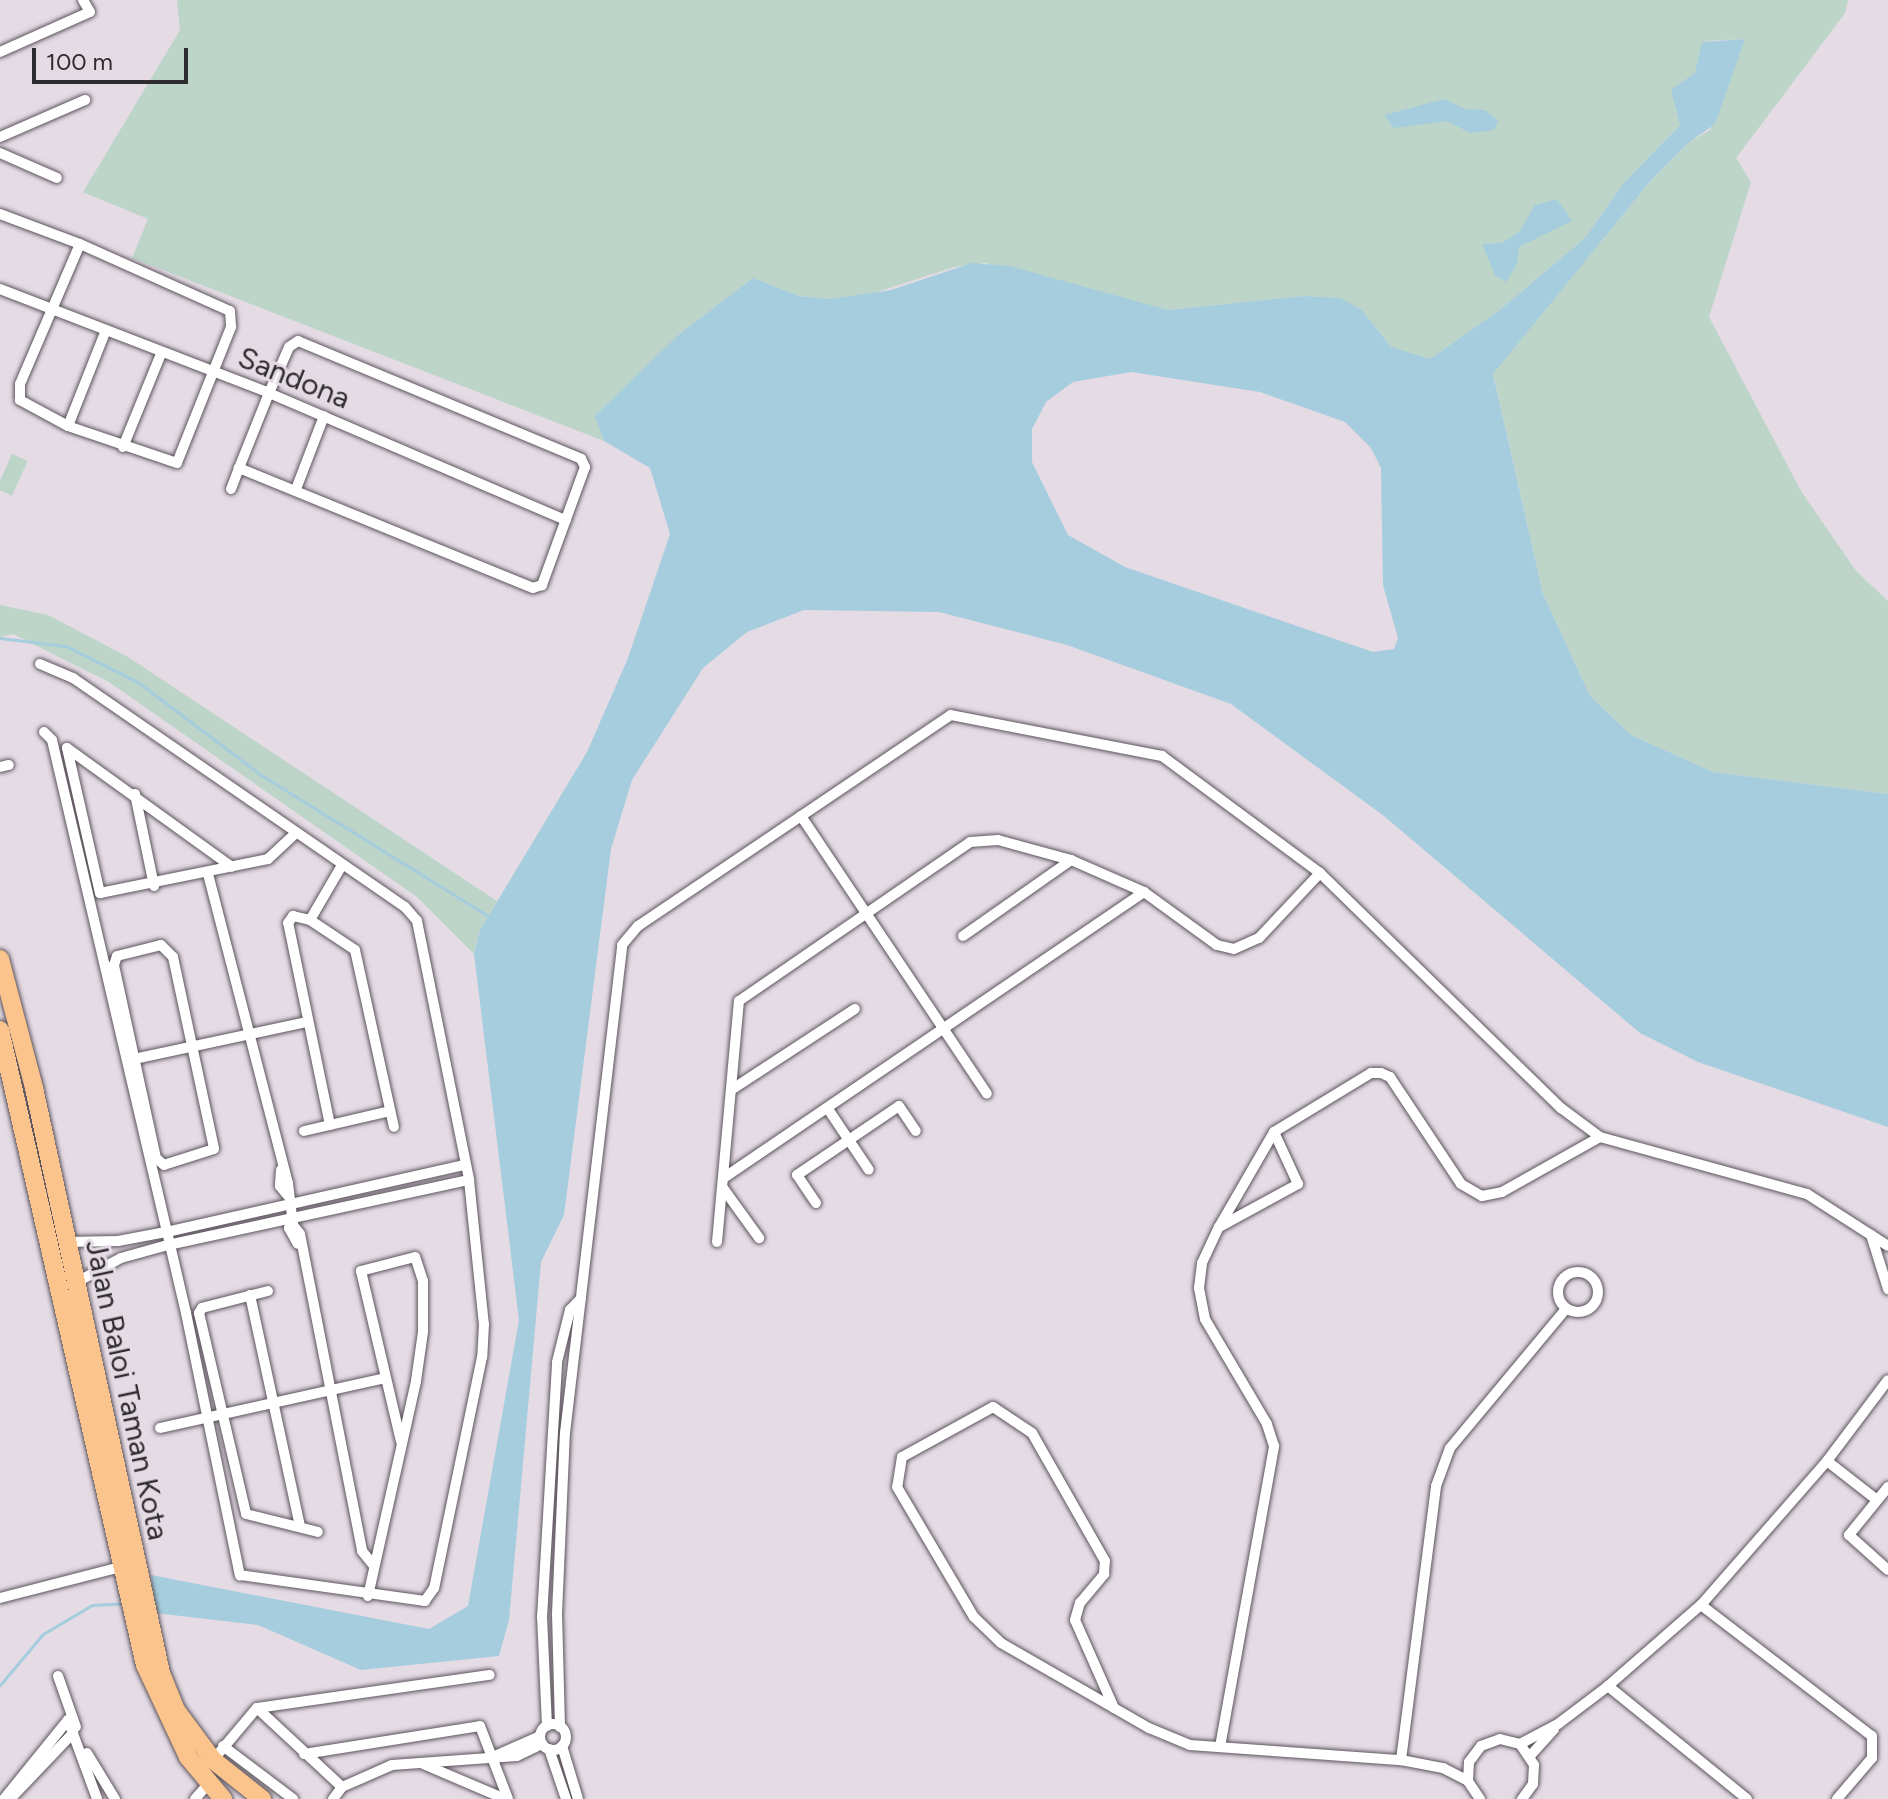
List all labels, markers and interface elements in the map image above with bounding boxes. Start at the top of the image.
scale bar [36,32,192,82]
text: 100 m [46,47,113,76]
street label: Sandona [233,339,355,417]
street label: Jalan Baloi Taman Kota [78,1237,176,1543]

